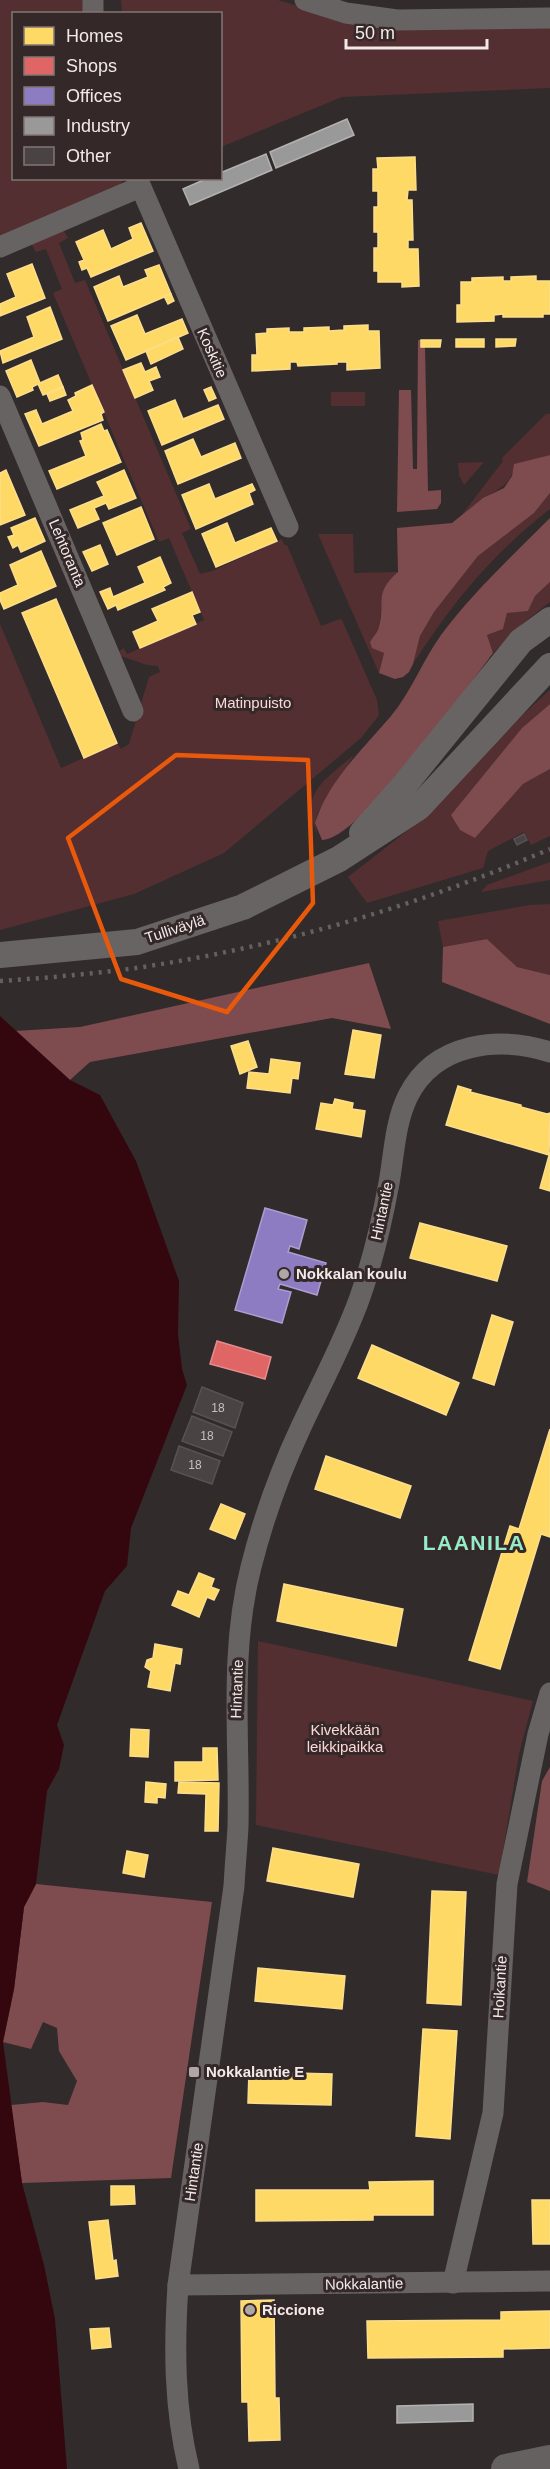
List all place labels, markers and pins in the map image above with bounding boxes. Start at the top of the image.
place label: Nokkalan koulu [296,1265,407,1282]
marker: Nokkalan koulu [277,1267,291,1281]
place label: Nokkalantie E [206,2063,304,2080]
marker: Nokkalantie E [187,2065,201,2079]
place label: Riccione [262,2301,325,2318]
marker: Riccione [243,2303,257,2317]

